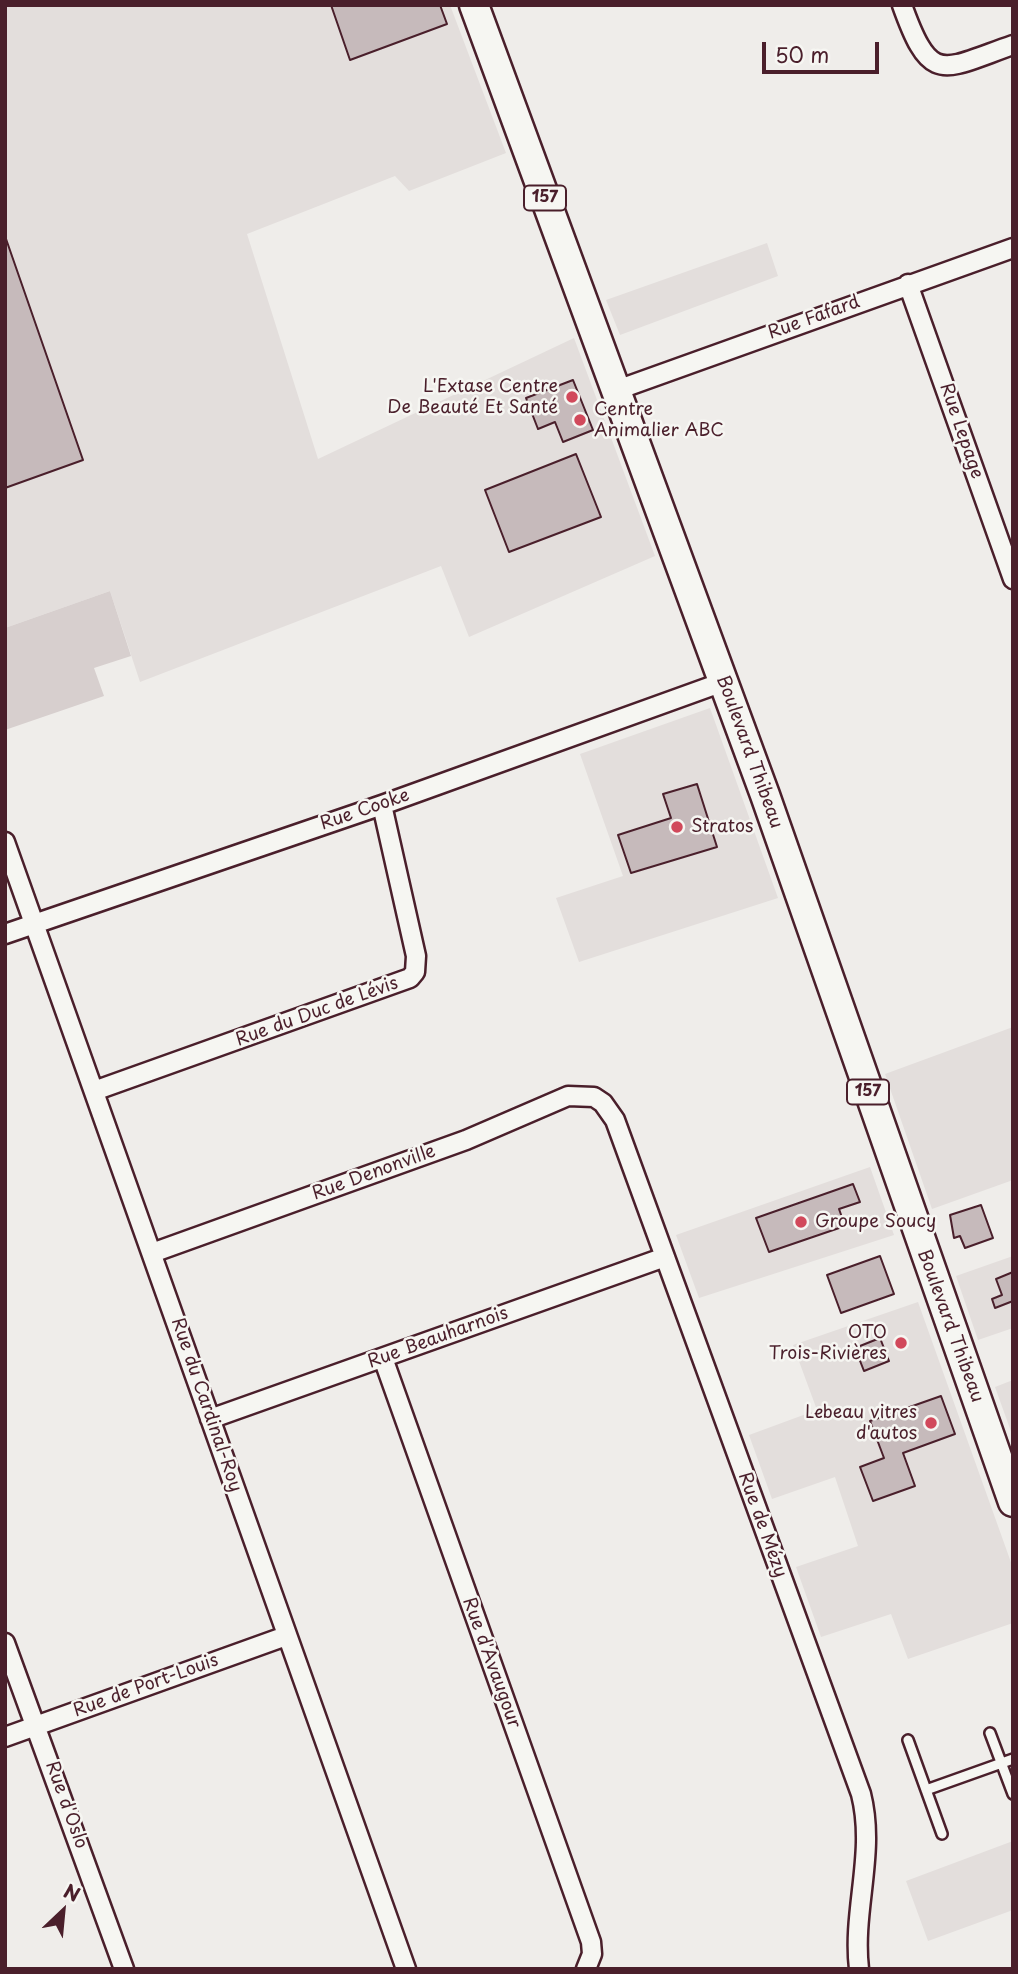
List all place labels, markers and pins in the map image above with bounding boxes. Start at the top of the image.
place label: L'Extase Centre De Beauté Et Santé [387,376,558,418]
marker: L'Extase Centre De Beauté Et Santé [564,389,580,405]
place label: Centre Animalier ABC [594,399,724,442]
marker: Centre Animalier ABC [572,412,588,428]
place label: Stratos [691,816,753,838]
marker: Stratos [669,819,685,835]
place label: Groupe Soucy [815,1211,936,1233]
marker: Groupe Soucy [793,1214,809,1230]
place label: OTO Trois-Rivières [769,1322,887,1364]
marker: OTO Trois-Rivières [893,1335,909,1351]
place label: Lebeau vitres d'autos [805,1402,917,1444]
marker: Lebeau vitres d'autos [923,1415,939,1431]

